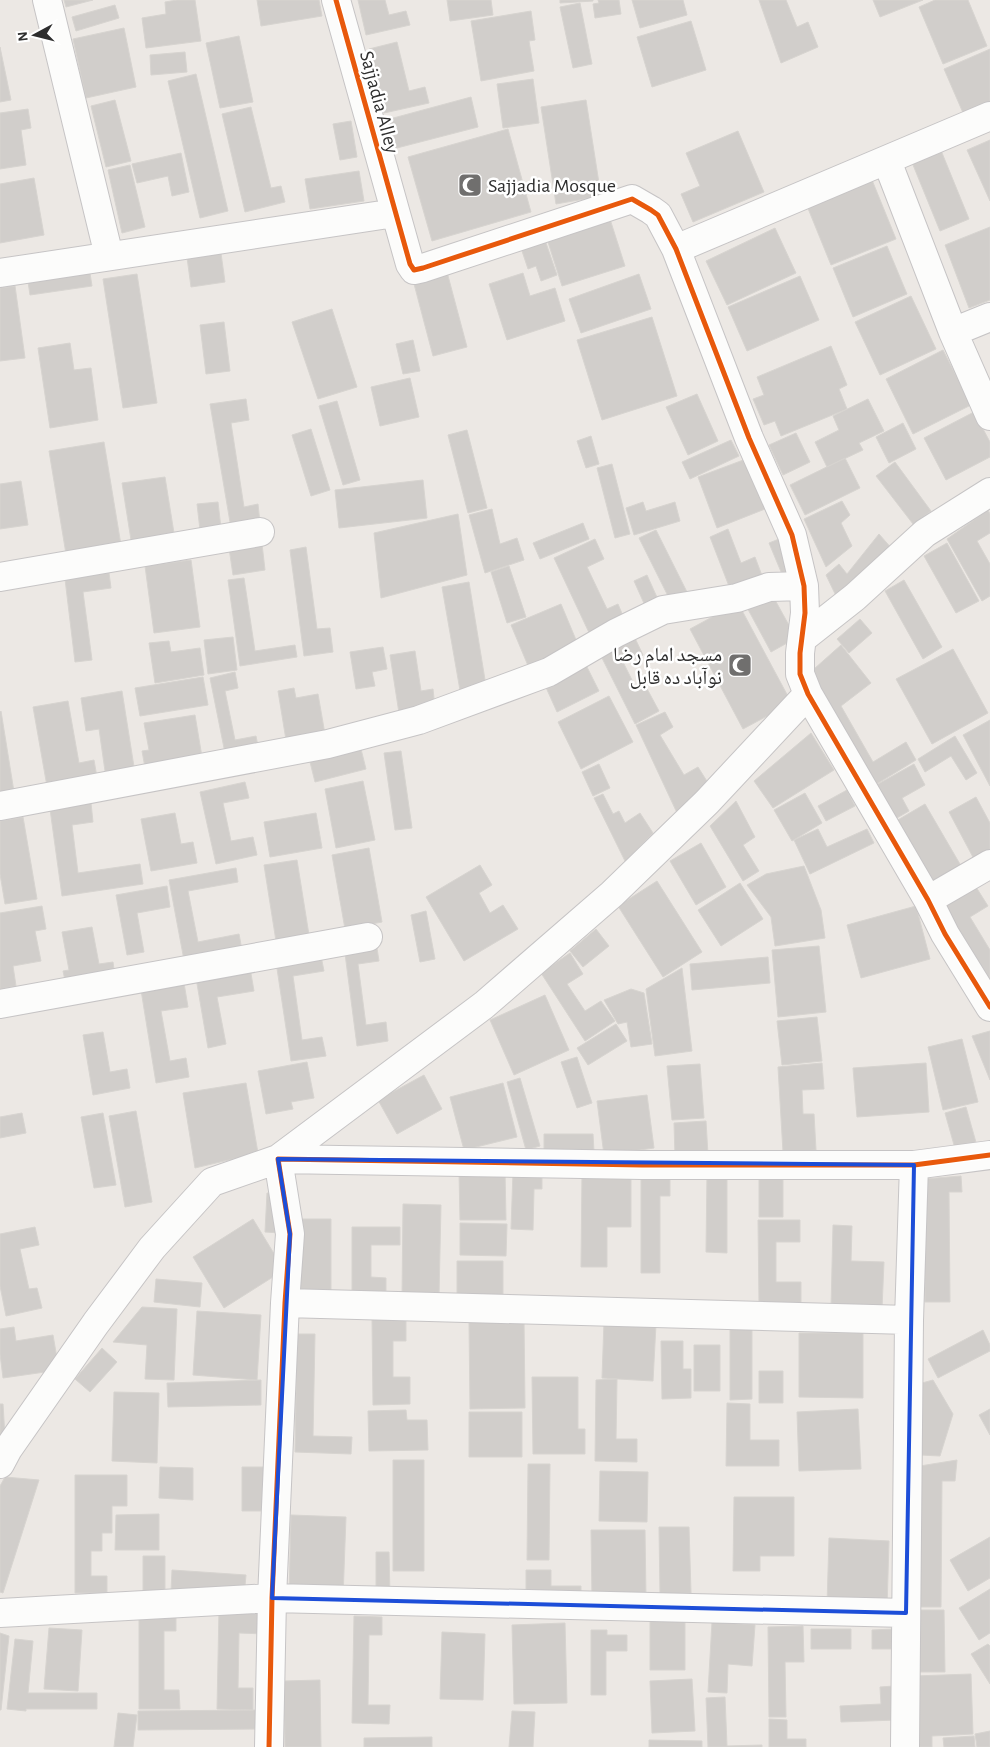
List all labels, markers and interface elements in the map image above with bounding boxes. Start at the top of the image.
north arrow [10,10,60,60]
text: N [16,31,31,42]
street label: Sajjadia Alley [356,49,402,156]
mosque icon: Sajjadia Mosque [457,172,483,198]
place label: Sajjadia Mosque [488,176,616,196]
place label: مسجد امام رضا نوآباد ده قابل [613,645,722,689]
mosque icon: مسجد امام رضا نوآباد ده قابل [727,652,753,678]

